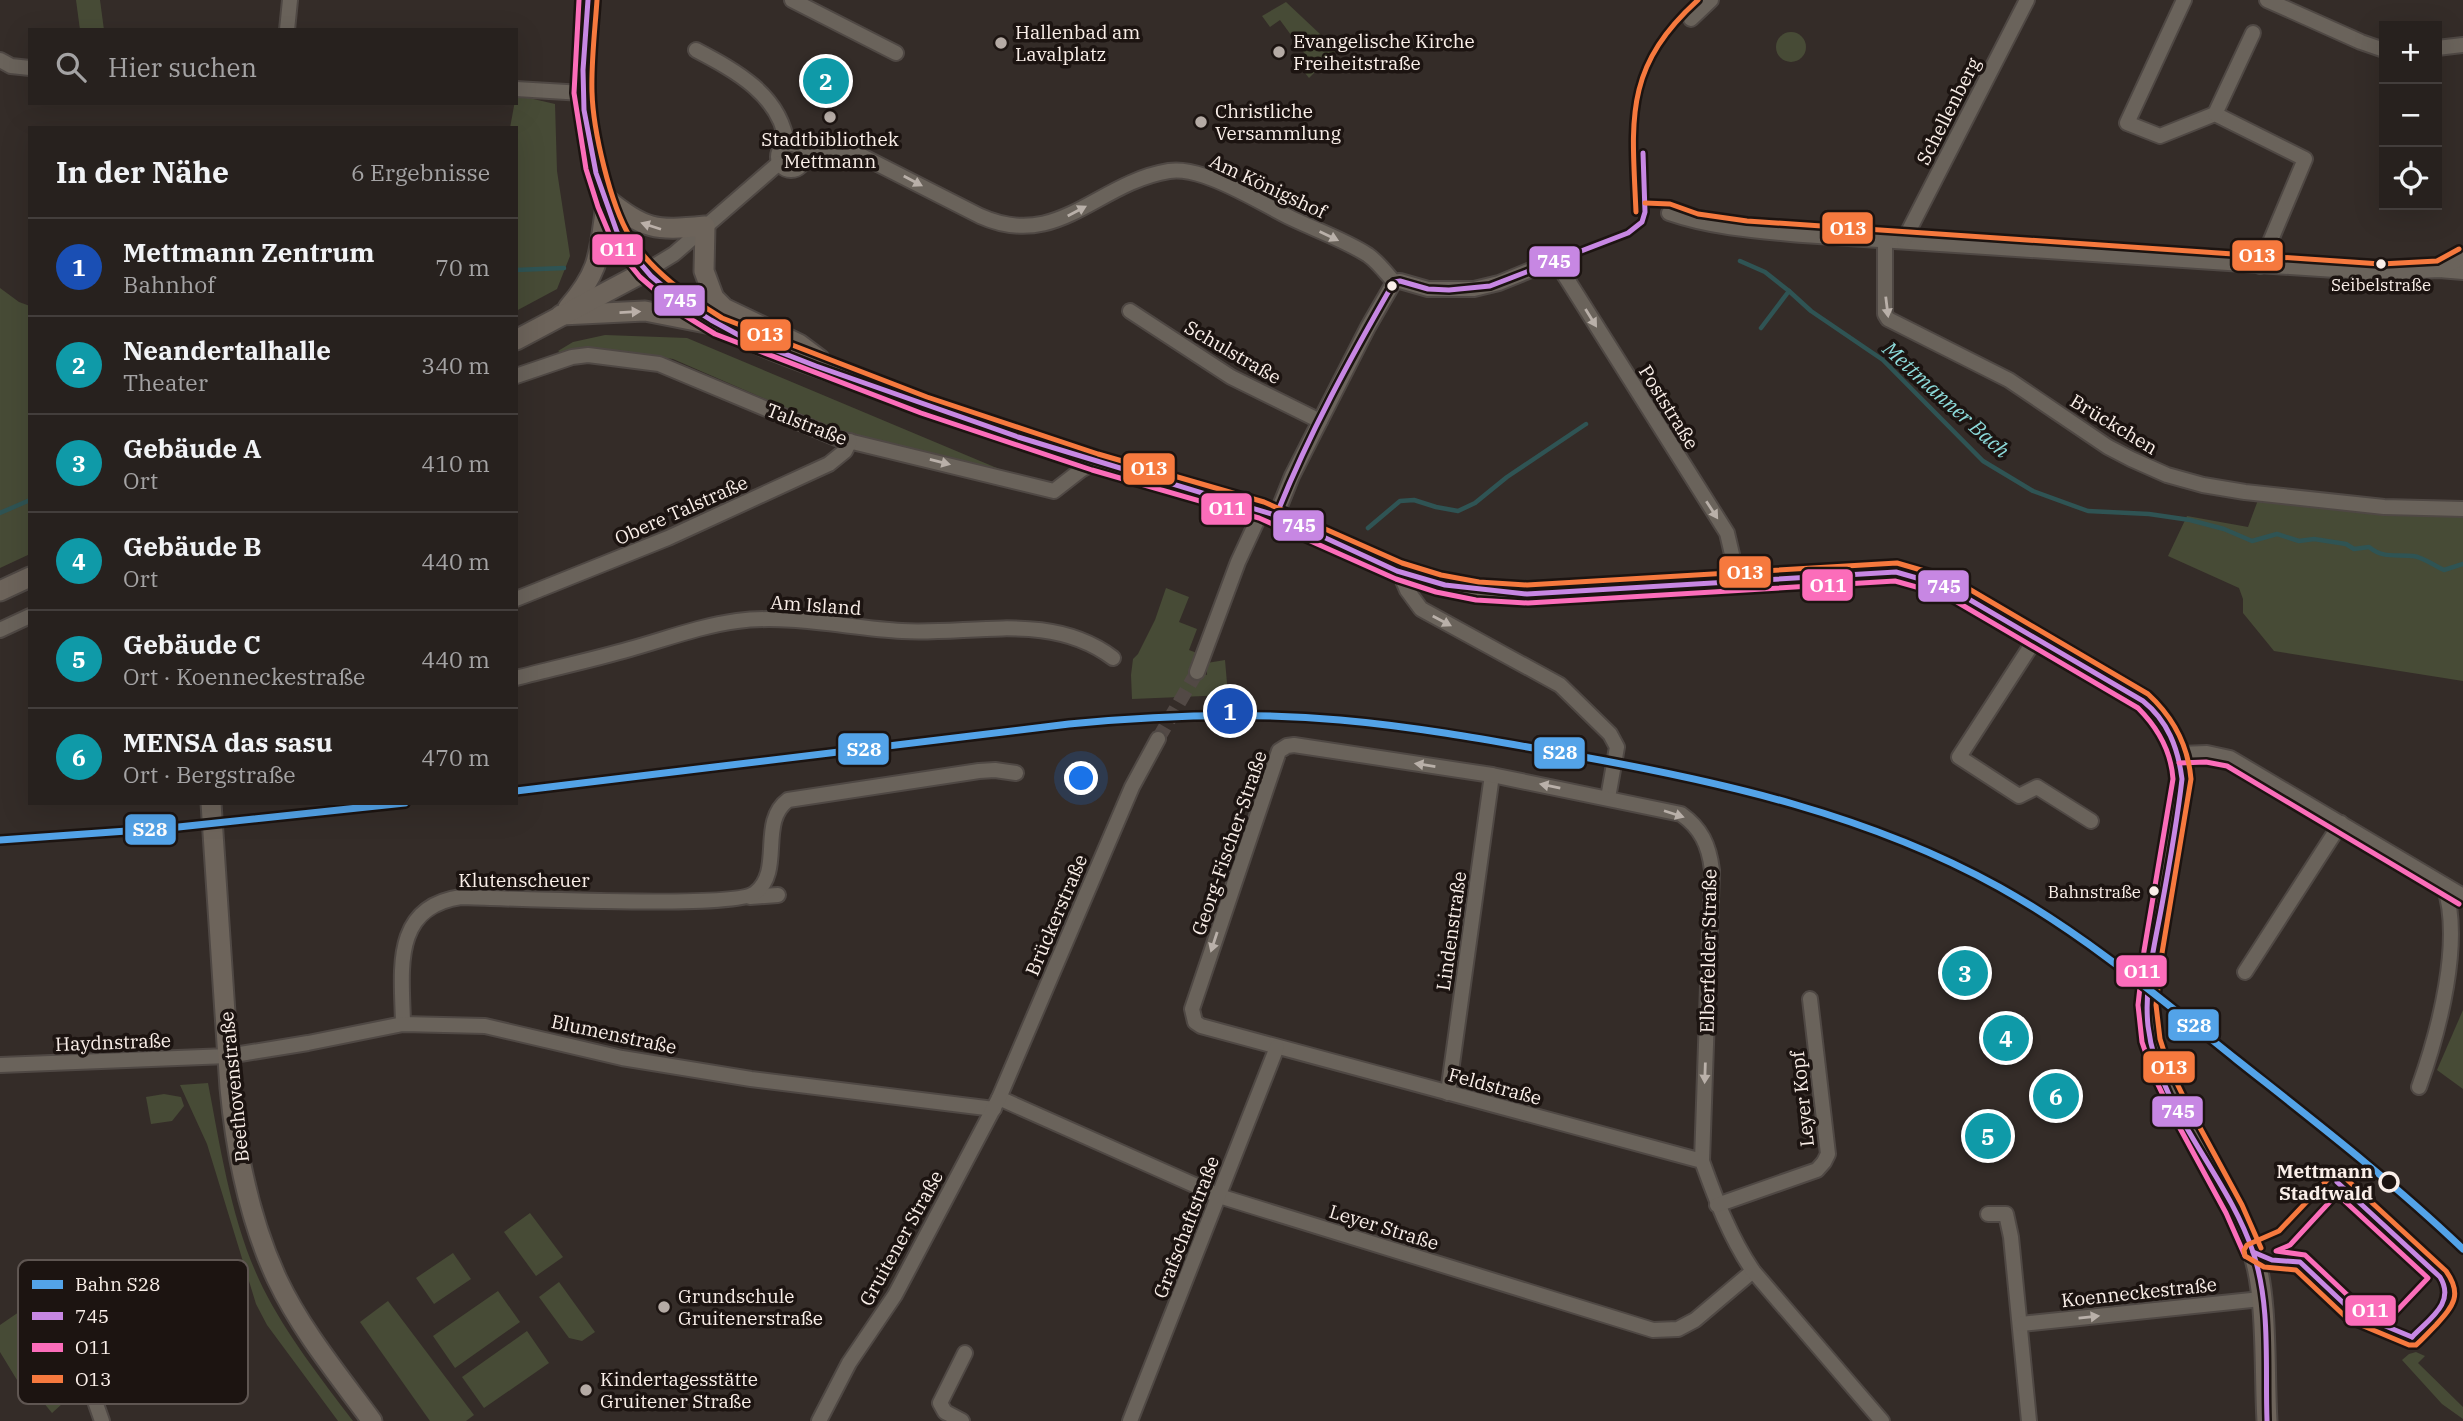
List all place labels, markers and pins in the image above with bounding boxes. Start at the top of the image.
place label: Hallenbad am Lavalplatz [1015,20,1140,66]
place label: Evangelische Kirche Freiheitstraße [1293,29,1475,75]
marker: Hallenbad am Lavalplatz [993,35,1009,51]
marker: Evangelische Kirche Freiheitstraße [1271,44,1287,60]
pin: 2 [803,55,849,107]
place label: Christliche Versammlung [1215,99,1342,145]
marker: Stadtbibliothek Mettmann [822,109,838,125]
marker: Christliche Versammlung [1193,114,1209,130]
place label: Stadtbibliothek Mettmann [761,127,899,173]
marker: Seibelstraße [2374,257,2388,271]
place label: Seibelstraße [2331,274,2431,296]
unlabelled marker [1385,279,1399,293]
pin: 1 [1207,685,1253,737]
place label: Bahnstraße [2048,881,2141,903]
marker: Bahnstraße [2147,884,2161,898]
pin: 3 [1942,947,1988,999]
pin: 4 [1983,1012,2029,1064]
pin: 6 [2033,1070,2079,1122]
pin: 5 [1965,1110,2011,1162]
place label: Mettmann Stadtwald [2277,1159,2373,1205]
marker: Mettmann Stadtwald [2379,1172,2399,1192]
place label: Grundschule Gruitenerstraße [678,1284,823,1330]
marker: Grundschule Gruitenerstraße [656,1299,672,1315]
place label: Kindertagesstätte Gruitener Straße [600,1367,758,1413]
marker: Kindertagesstätte Gruitener Straße [578,1382,594,1398]

